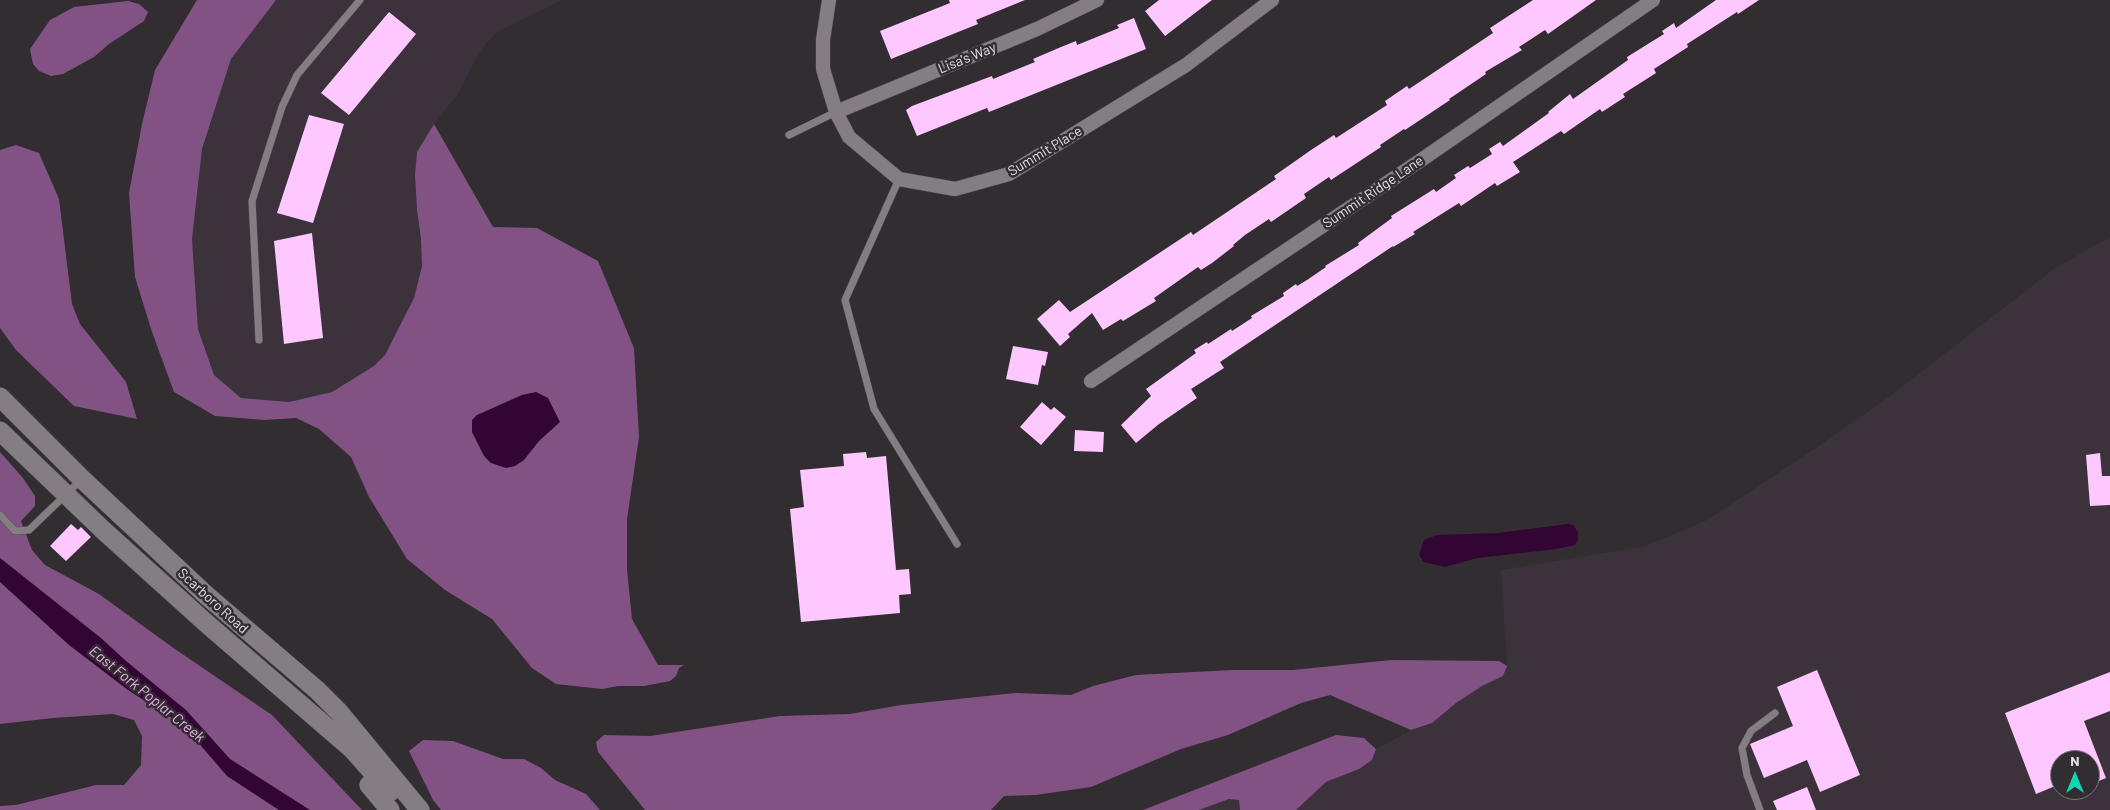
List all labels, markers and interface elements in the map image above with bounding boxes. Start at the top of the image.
street label: Lisa's Way [935,39,999,77]
street label: Summit Place [1005,122,1085,180]
street label: Summit Ridge Lane [1319,152,1427,232]
street label: Scarboro Road [174,565,252,637]
water label: East Fork Poplar Creek [86,642,208,746]
north arrow [2050,750,2100,800]
text: N [2070,752,2080,769]

